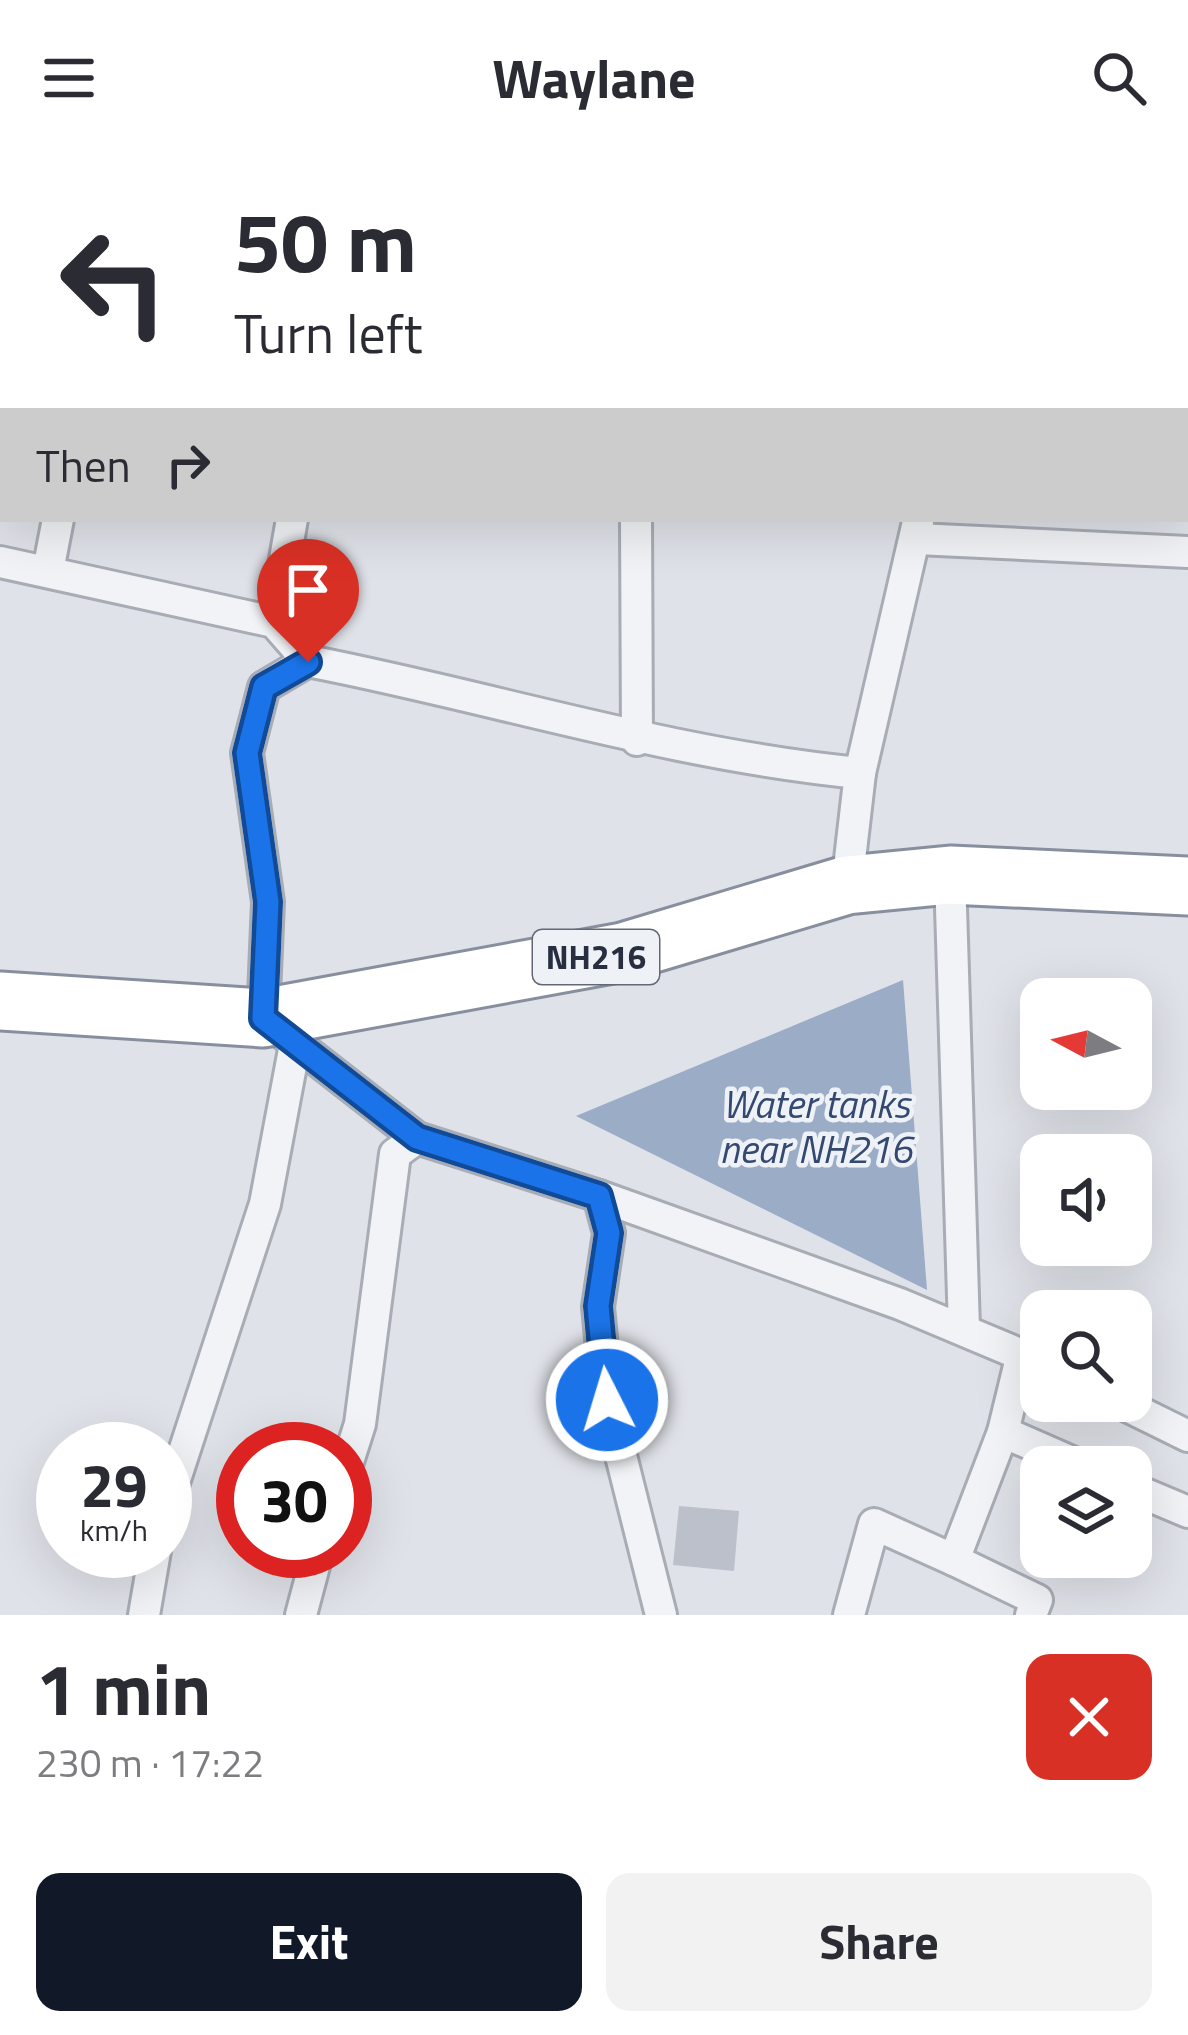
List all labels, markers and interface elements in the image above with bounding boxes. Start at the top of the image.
text: Waylane [492,37,696,119]
icon: menu [36,45,102,111]
icon: search [1086,45,1152,111]
text: 50 m [234,177,417,305]
icon: left [36,204,192,360]
text: Turn left [234,292,423,374]
text: Then [36,431,131,499]
icon: right [155,432,221,498]
pin [257,539,359,662]
icon: arrive [275,557,341,623]
road number: NH216 [533,930,659,984]
north arrow [1020,978,1152,1110]
map controls [1020,978,1152,1578]
water label: Water tanks near NH216 [720,1074,915,1178]
button: sound [1020,1134,1152,1266]
button: search [1020,1290,1152,1422]
position arrow [544,1337,670,1463]
speed limit sign: 30 [216,1422,372,1578]
text: 29 [80,1439,148,1530]
button: layers [1020,1446,1152,1578]
text: km/h [80,1507,148,1553]
text: 1 min [36,1633,211,1743]
button: close [1026,1654,1152,1780]
text: 230 m · 17:22 [36,1733,264,1792]
button: Exit [36,1873,582,2011]
button: Share [606,1873,1152,2011]

